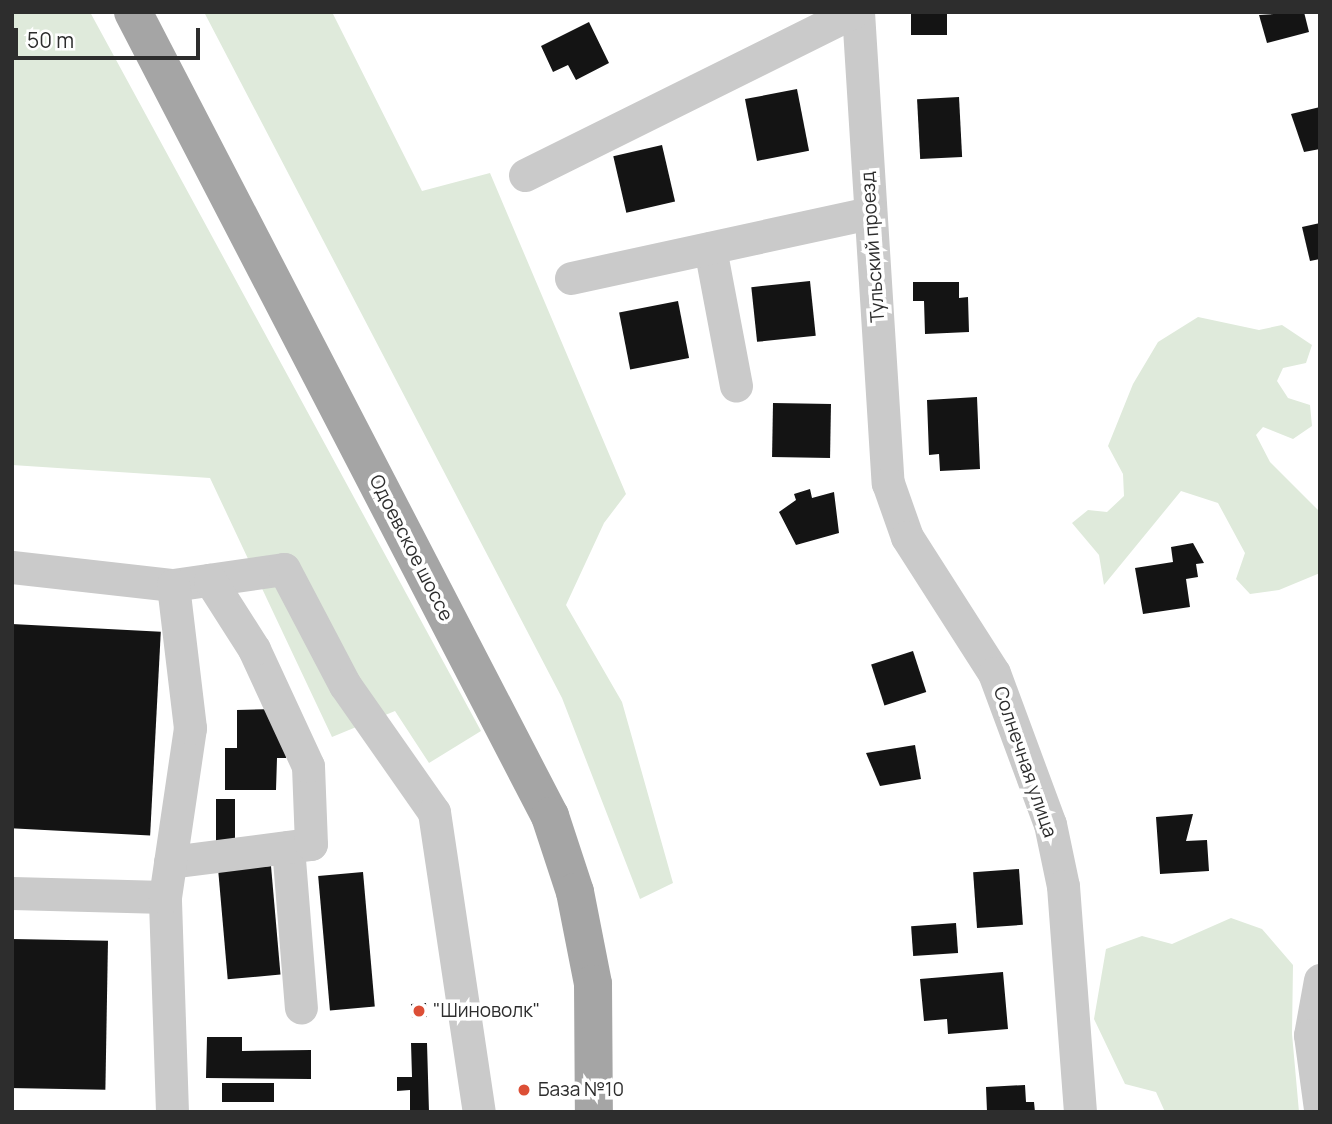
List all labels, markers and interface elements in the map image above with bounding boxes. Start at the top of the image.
scale bar [18,14,203,58]
text: 50 m [27,26,74,54]
street label: Тульский проезд [856,171,890,323]
street label: Одоевское шоссе [364,471,458,625]
street label: Солнечная улица [988,684,1062,840]
place label: "Шиноволк" [433,1000,540,1022]
marker: "Шиноволк" [411,1003,427,1019]
place label: База №10 [538,1079,624,1101]
marker: База №10 [516,1082,532,1098]

